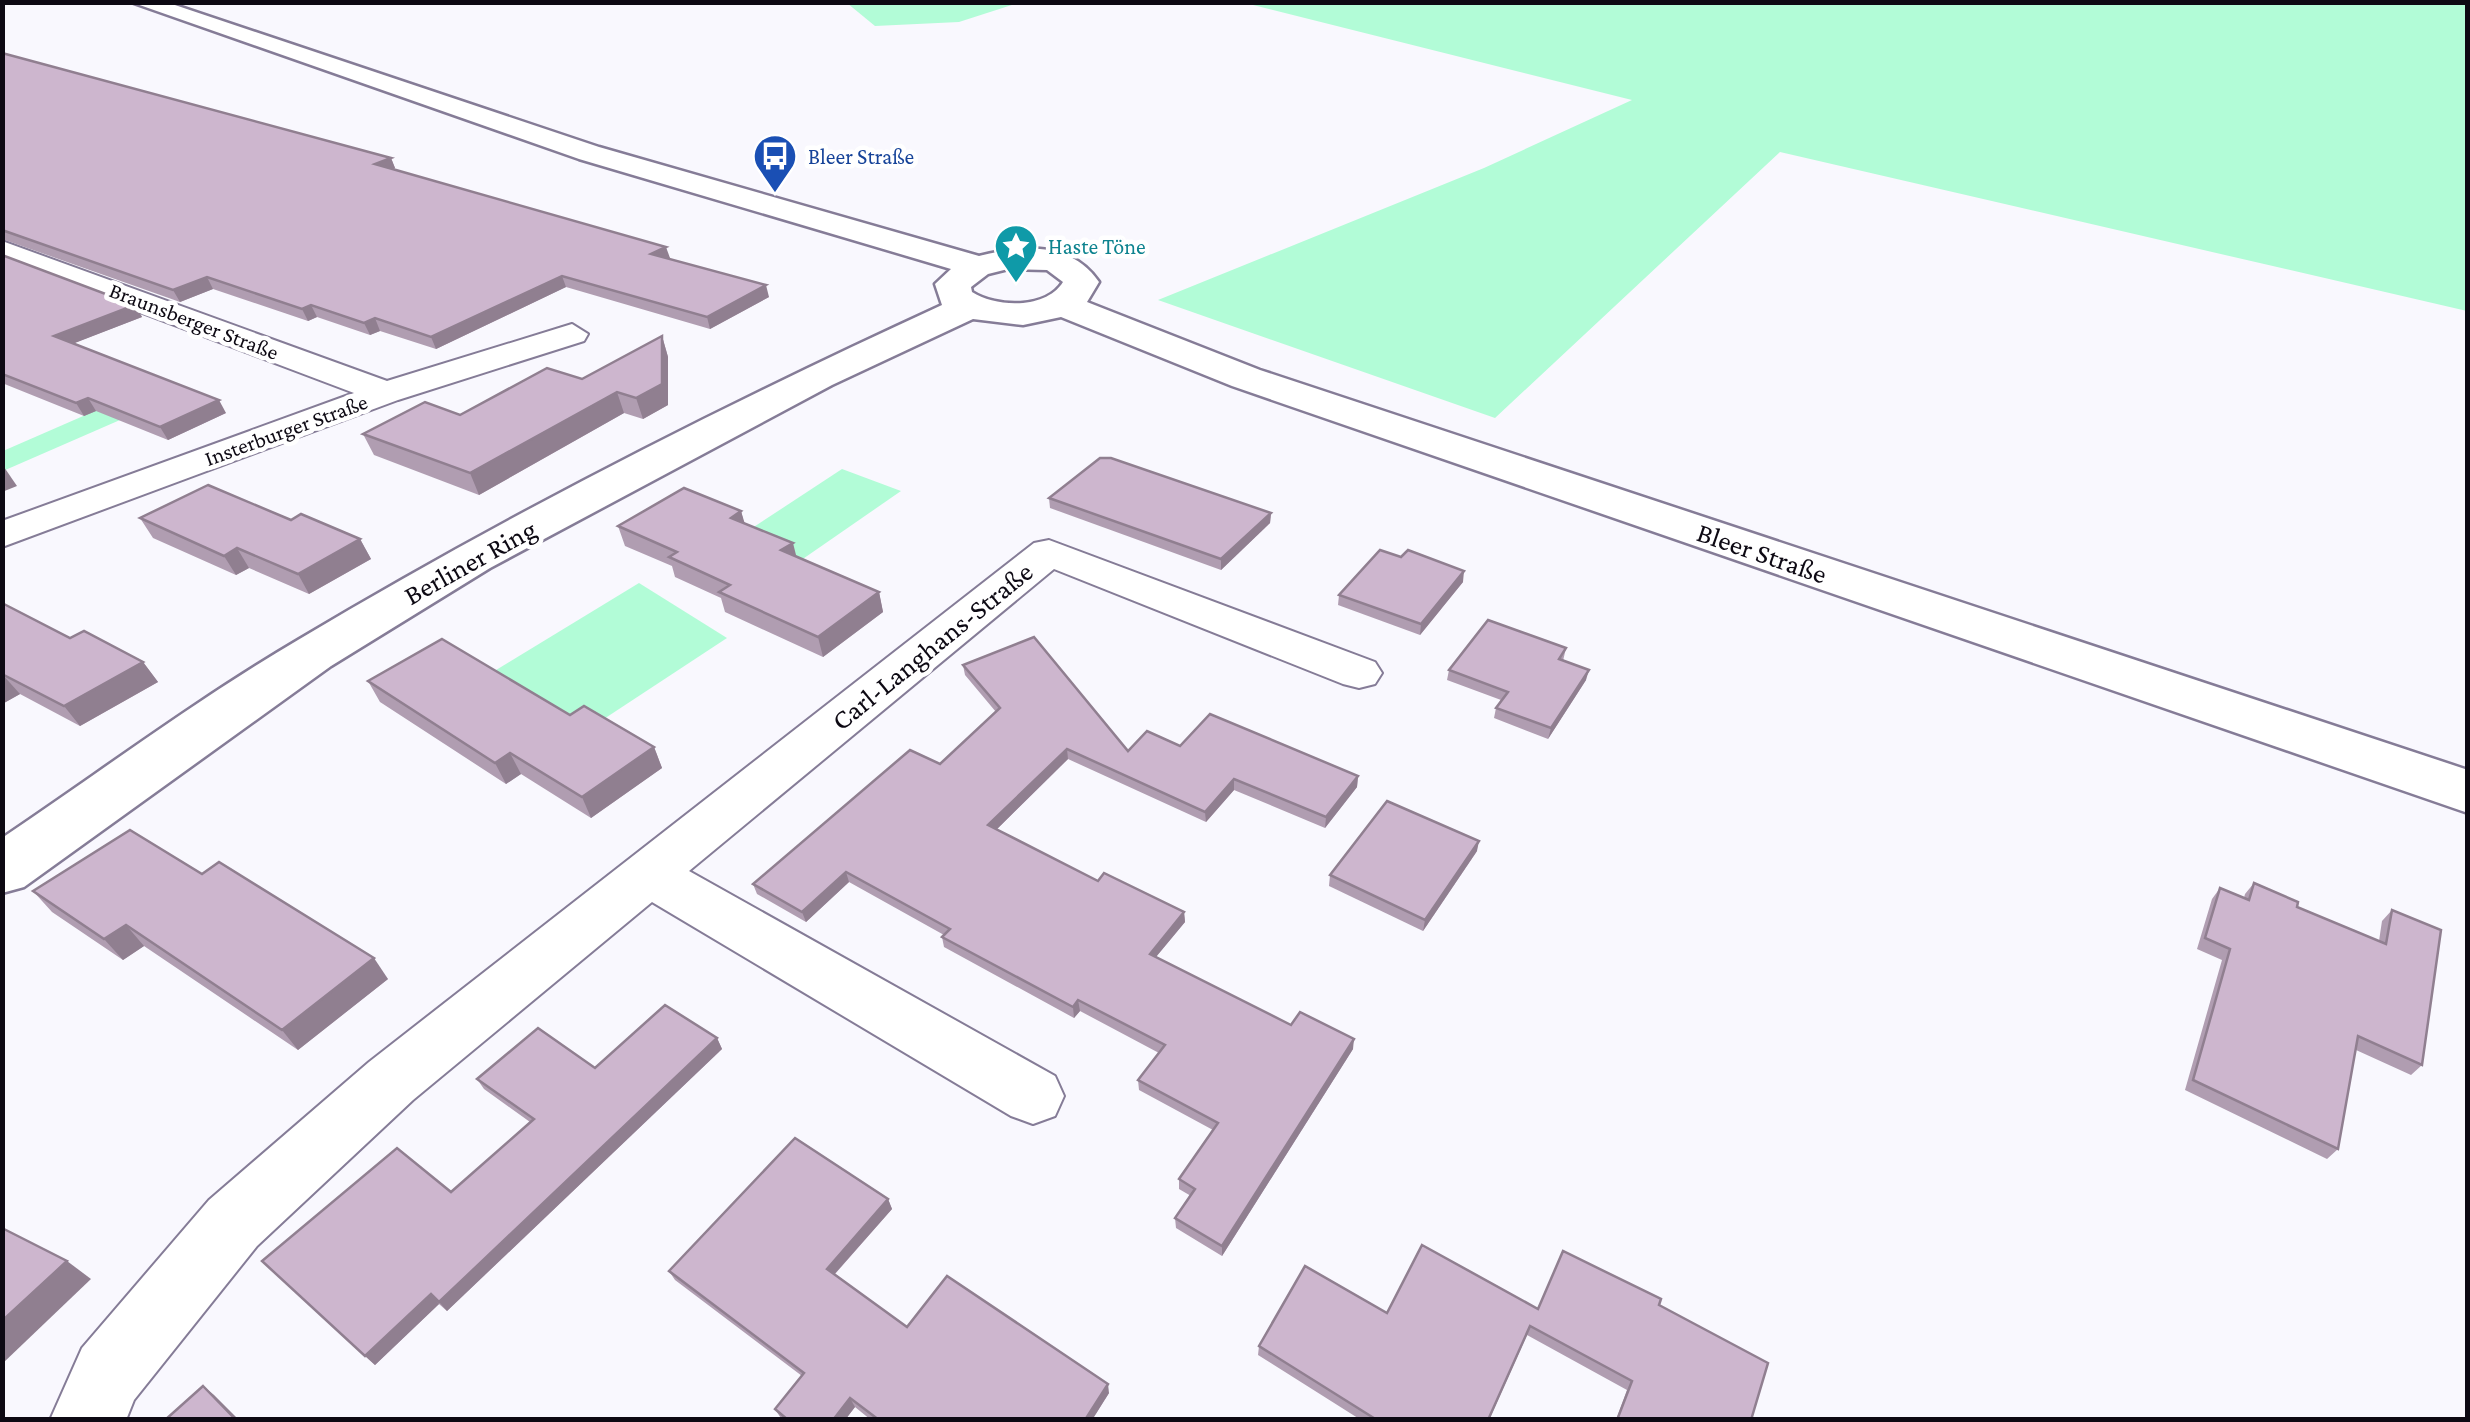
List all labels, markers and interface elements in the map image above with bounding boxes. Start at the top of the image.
bus stop icon: Bleer Straße [752,133,798,194]
place label: Bleer Straße [808,144,914,169]
place icon: Haste Töne [993,223,1039,284]
place label: Haste Töne [1048,234,1146,259]
street label: Braunsberger Straße [106,277,282,365]
street label: Insterburger Straße [201,389,371,471]
street label: Berliner Ring [399,513,542,611]
street label: Bleer Straße [1693,516,1831,590]
street label: Carl-Langhans-Straße [825,556,1039,736]

